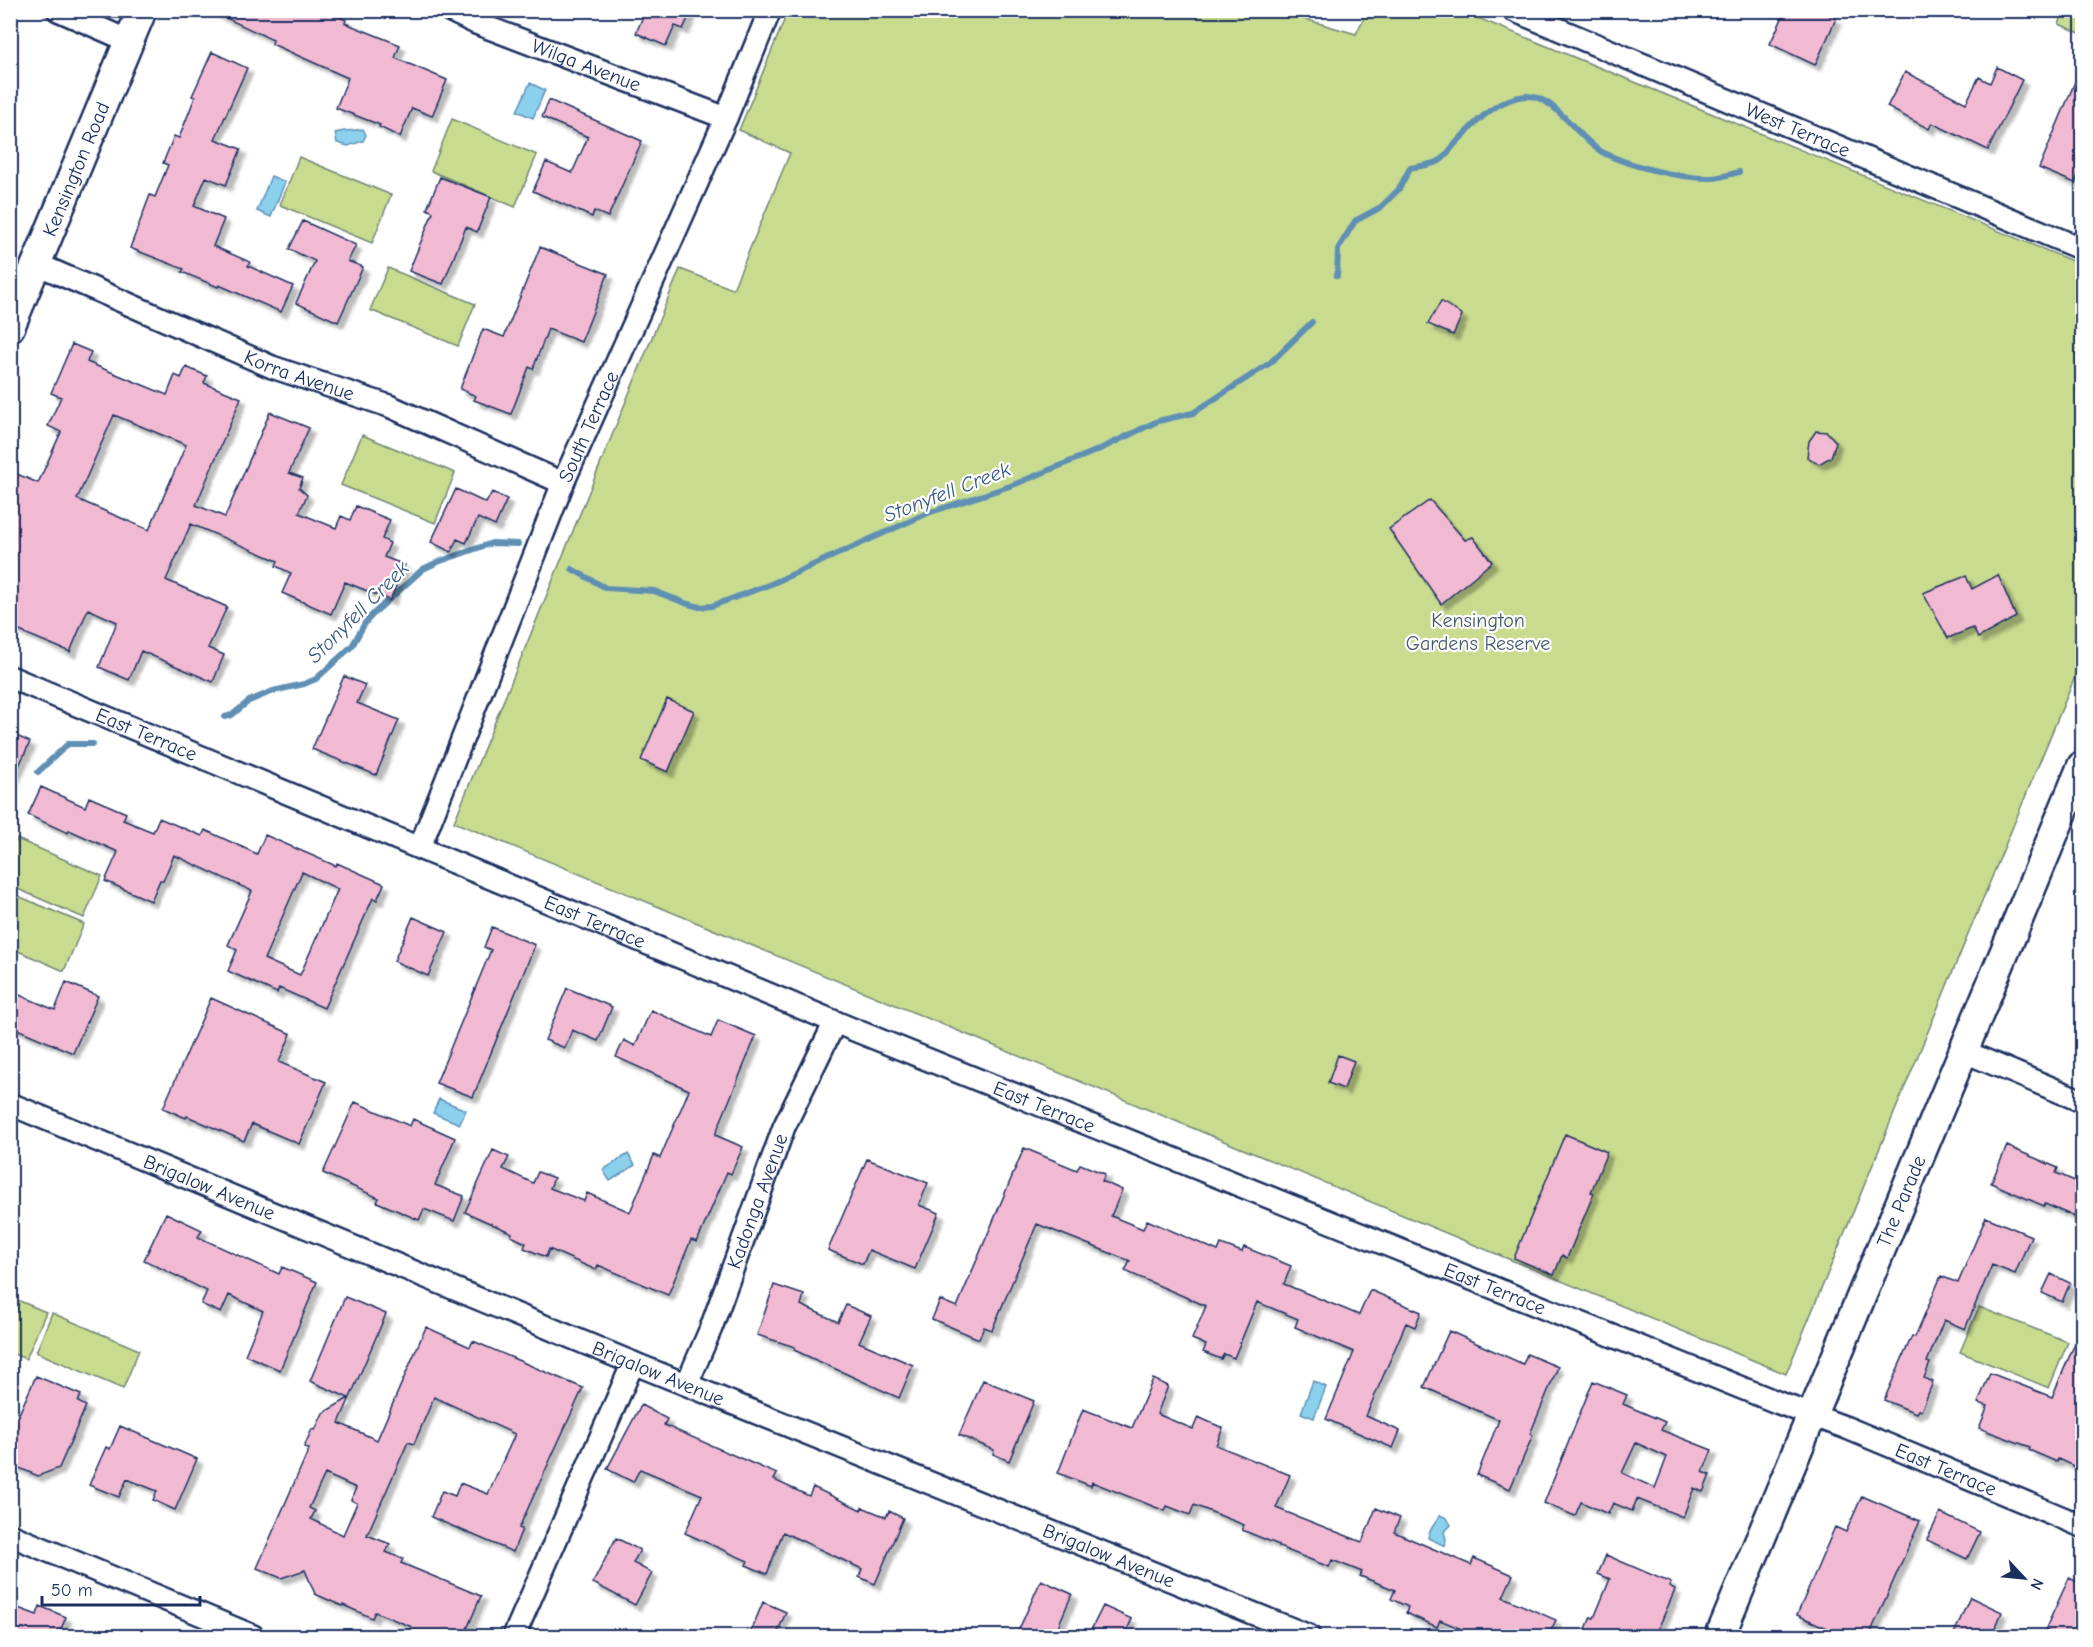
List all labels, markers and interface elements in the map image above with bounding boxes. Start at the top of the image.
street label: Wilga Avenue [528,34,644,97]
street label: West Terrace [1742,98,1853,162]
street label: Kensington Road [38,99,114,240]
street label: Korra Avenue [240,345,357,406]
street label: South Terrace [554,367,624,486]
water label: Stonyfell Creek [880,457,1015,527]
water label: Stonyfell Creek [302,556,414,668]
park label: Kensington Gardens Reserve [1406,609,1550,655]
street label: East Terrace [92,703,200,766]
street label: East Terrace [541,891,649,953]
street label: East Terrace [990,1076,1098,1138]
street label: Kadonga Avenue [722,1130,793,1272]
street label: Brigalow Avenue [140,1150,278,1225]
street label: The Parade [1872,1152,1931,1251]
street label: East Terrace [1441,1258,1549,1320]
street label: Brigalow Avenue [589,1336,727,1411]
street label: East Terrace [1892,1438,2000,1501]
street label: Brigalow Avenue [1039,1519,1178,1593]
north arrow [1994,1548,2054,1608]
scale bar [42,1569,200,1607]
text: N [2026,1576,2047,1593]
text: 50 m [51,1580,93,1601]

